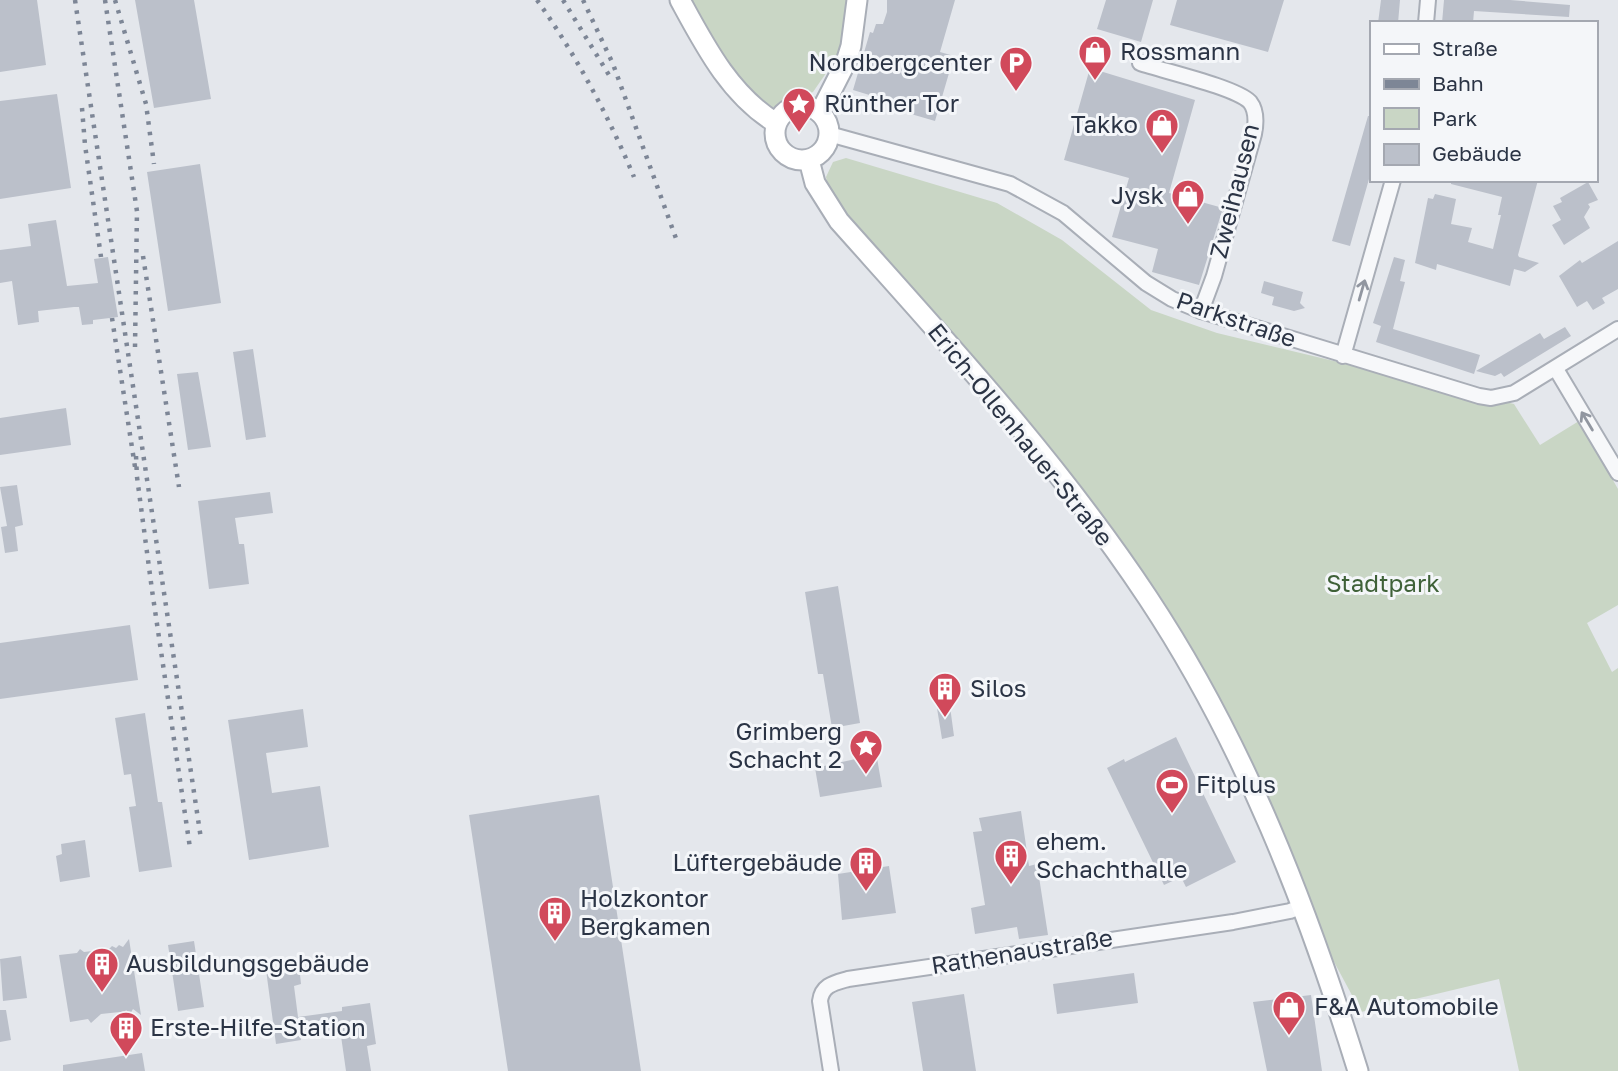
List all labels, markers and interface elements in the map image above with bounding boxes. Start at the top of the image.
legend [1370,21,1597,182]
shop icon: Rossmann [1076,33,1114,82]
text: Straße [1432,35,1498,61]
place label: Rossmann [1120,36,1240,65]
parking icon: Nordbergcenter [997,44,1035,93]
place label: Nordbergcenter [809,47,992,76]
text: Bahn [1432,70,1484,96]
place icon: Rünther Tor [780,85,818,134]
place label: Rünther Tor [824,88,959,117]
text: Park [1432,105,1478,131]
shop icon: Takko [1143,106,1181,155]
place label: Takko [1071,109,1138,138]
street label: Zweihausen [1203,120,1264,261]
text: Gebäude [1432,140,1522,166]
shop icon: Jysk [1169,177,1207,226]
place label: Jysk [1111,180,1164,209]
one-way arrow [1356,279,1369,302]
street label: Parkstraße [1173,285,1300,353]
street label: Erich-Ollenhauer-Straße [922,317,1120,551]
one-way arrow [1580,411,1594,431]
park label: Stadtpark [1326,568,1440,597]
building icon: Silos [926,670,964,719]
place label: Silos [970,673,1026,702]
place label: Grimberg Schacht 2 [728,716,842,773]
place icon: Grimberg Schacht 2 [847,727,885,776]
sports icon: Fitplus [1153,766,1191,815]
place label: Fitplus [1196,769,1276,798]
place label: ehem. Schachthalle [1036,826,1187,883]
building icon: ehem. Schachthalle [992,837,1030,886]
building icon: Lüftergebäude [847,844,885,893]
place label: Lüftergebäude [672,847,842,876]
place label: Holzkontor Bergkamen [580,883,711,940]
building icon: Holzkontor Bergkamen [536,894,574,943]
street label: Rathenaustraße [929,922,1115,979]
building icon: Ausbildungsgebäude [83,945,121,994]
place label: Ausbildungsgebäude [126,948,369,977]
shop icon: F&A Automobile [1270,988,1308,1037]
place label: F&A Automobile [1314,991,1499,1020]
building icon: Erste-Hilfe-Station [107,1009,145,1058]
place label: Erste-Hilfe-Station [150,1012,366,1041]

